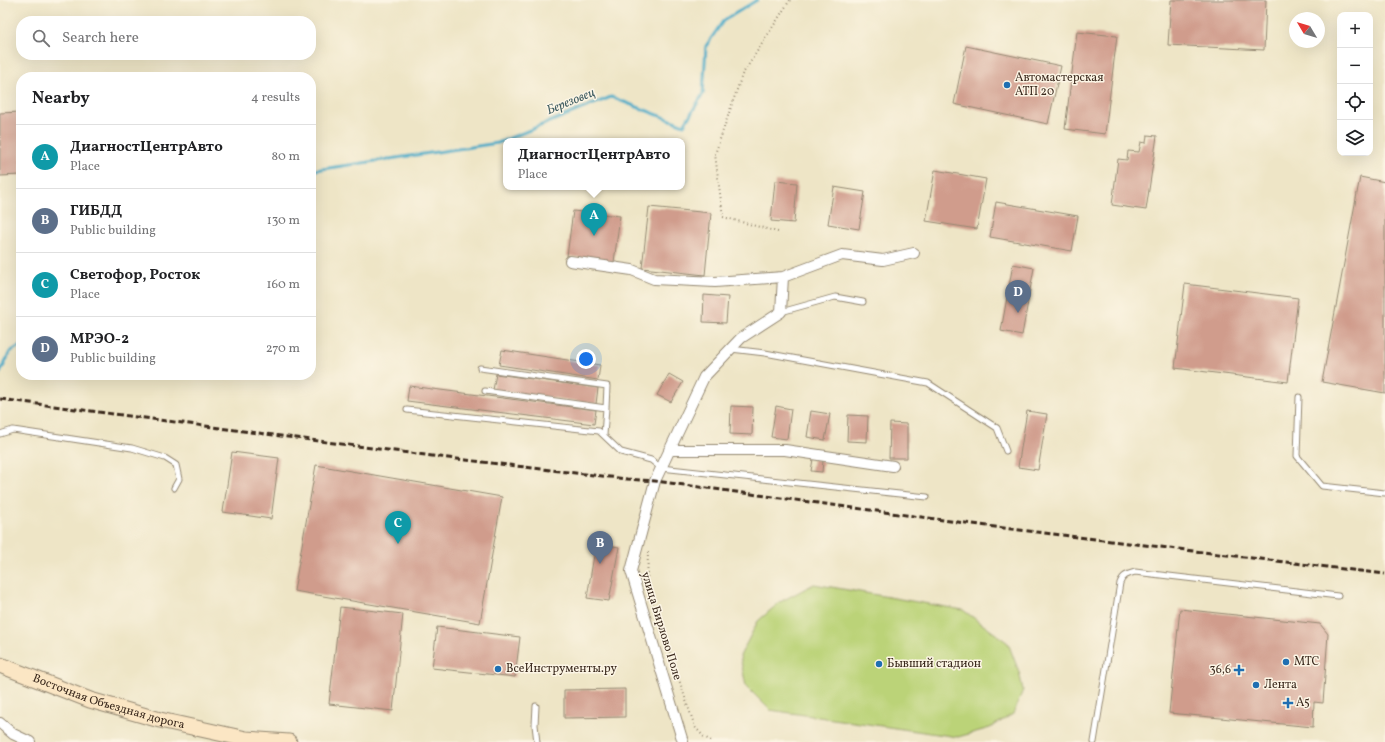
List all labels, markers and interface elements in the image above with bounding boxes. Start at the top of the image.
north arrow [1289,12,1325,48]
map controls [1337,12,1373,156]
button: + [1337,12,1373,48]
search box [16,16,316,60]
icon: search [30,27,52,49]
text: Search here [62,28,139,49]
button: − [1337,48,1373,84]
place label: Автомастерская АТП 20 [1015,70,1104,100]
marker: Автомастерская АТП 20 [1002,80,1012,90]
water label: Березовец [544,84,598,120]
button: locate [1337,84,1373,120]
text: Nearby [32,87,90,110]
text: 4 results [251,89,300,107]
button: layers [1337,120,1373,156]
text: ДиагностЦентрАвто [70,137,223,158]
popup [503,138,685,190]
text: ДиагностЦентрАвто [518,145,670,166]
text: A [40,148,50,166]
text: 80 m [271,148,300,166]
text: Place [70,158,100,176]
text: Place [518,166,548,184]
text: ГИБДД [70,201,122,222]
pin: A [581,203,607,236]
text: B [41,212,49,230]
text: 130 m [267,212,300,230]
text: Public building [70,222,156,240]
text: Светофор, Росток [70,265,200,286]
text: C [41,276,49,294]
text: 160 m [266,276,300,294]
pin: D [1005,280,1031,313]
text: Place [70,286,100,304]
text: МРЭО-2 [70,329,129,350]
text: D [40,340,50,358]
text: 270 m [266,340,300,358]
your location [576,349,596,369]
text: Public building [70,350,156,368]
pin: C [385,511,411,544]
pin: B [587,531,613,564]
street label: улица Бирлово Поле [637,570,685,683]
place label: МТС [1294,654,1320,670]
place label: Бывший стадион [887,656,981,672]
marker: МТС [1281,657,1291,667]
marker: Бывший стадион [874,659,884,669]
place label: ВсеИнструменты.ру [506,661,618,677]
place label: 36,6 [1210,662,1231,678]
marker: ВсеИнструменты.ру [493,664,503,674]
marker: 36,6 [1234,665,1244,675]
street label: Восточная Объездная дорога [30,670,186,733]
place label: Лента [1264,677,1297,693]
marker: Лента [1251,680,1261,690]
place label: А5 [1296,695,1310,711]
marker: А5 [1283,698,1293,708]

